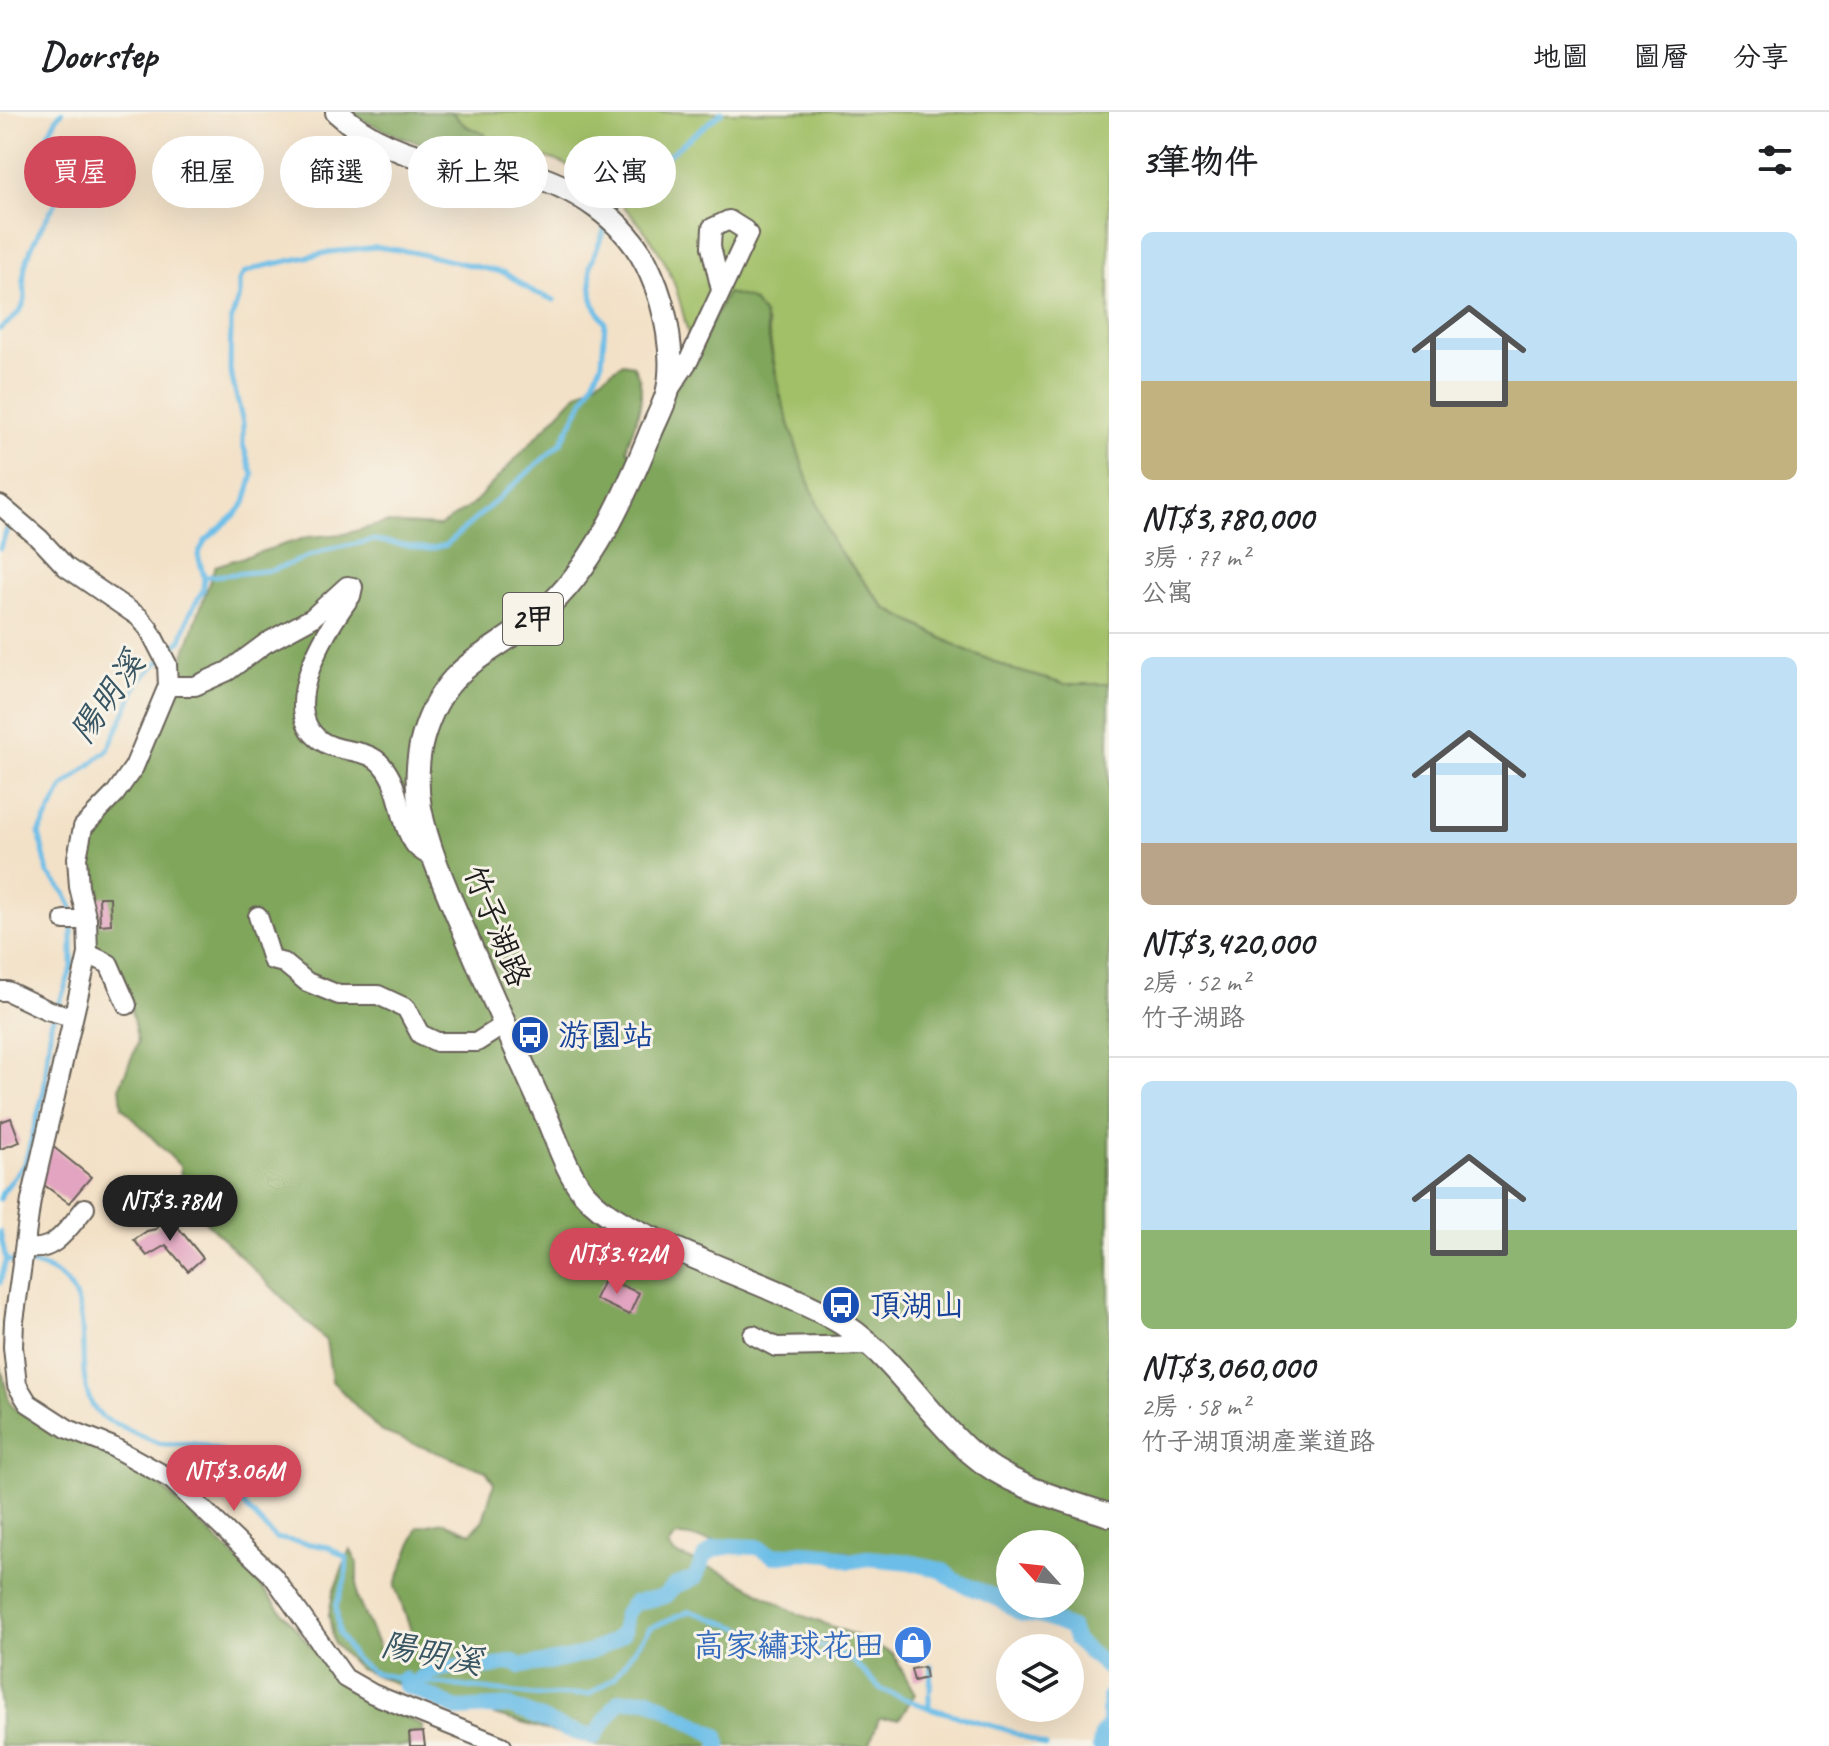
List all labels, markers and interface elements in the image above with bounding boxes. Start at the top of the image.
text: Doorstep [40,32,157,79]
text: 地圖 [1533,39,1589,74]
text: 圖層 [1633,39,1689,74]
text: 分享 [1733,39,1789,74]
chip: 買屋 [24,136,136,208]
chip: 租屋 [152,136,264,208]
chip: 篩選 [280,136,392,208]
chip: 新上架 [408,136,548,208]
chip: 公寓 [564,136,676,208]
icon: filters [1753,138,1797,182]
text: 3筆物件 [1141,140,1258,183]
icon: home [1397,284,1541,428]
text: NT$3,780,000 [1141,496,1313,539]
text: 3房 · 77 m² [1141,541,1249,574]
text: 公寓 [1141,576,1193,609]
road number: 2甲 [503,593,563,645]
water label: 陽明溪 [60,641,155,751]
icon: home [1397,709,1541,853]
street label: 竹子湖路 [454,859,540,993]
text: NT$3,420,000 [1141,921,1313,964]
text: 2房 · 52 m² [1141,966,1249,999]
text: 竹子湖路 [1141,1001,1245,1034]
bus stop icon: 游園站 [509,1014,551,1056]
place label: 游園站 [558,1015,654,1056]
icon: home [1397,1133,1541,1277]
pin: NT$3.78M [87,1175,253,1243]
text: NT$3.78M [121,1184,219,1217]
pin: NT$3.42M [534,1228,700,1296]
text: NT$3.42M [568,1237,666,1270]
bus stop icon: 頂湖山 [820,1284,862,1326]
place label: 頂湖山 [869,1285,965,1326]
text: NT$3,060,000 [1141,1345,1314,1388]
text: 2房 · 58 m² [1141,1390,1249,1423]
text: 竹子湖頂湖產業道路 [1141,1425,1375,1458]
pin: NT$3.06M [151,1445,317,1513]
text: NT$3.06M [184,1454,284,1487]
north arrow [996,1530,1084,1618]
map controls [996,1530,1084,1722]
water label: 陽明溪 [378,1622,488,1684]
shop icon: 高家繡球花田 [892,1624,934,1666]
place label: 高家繡球花田 [693,1625,885,1666]
button: layers [996,1634,1084,1722]

